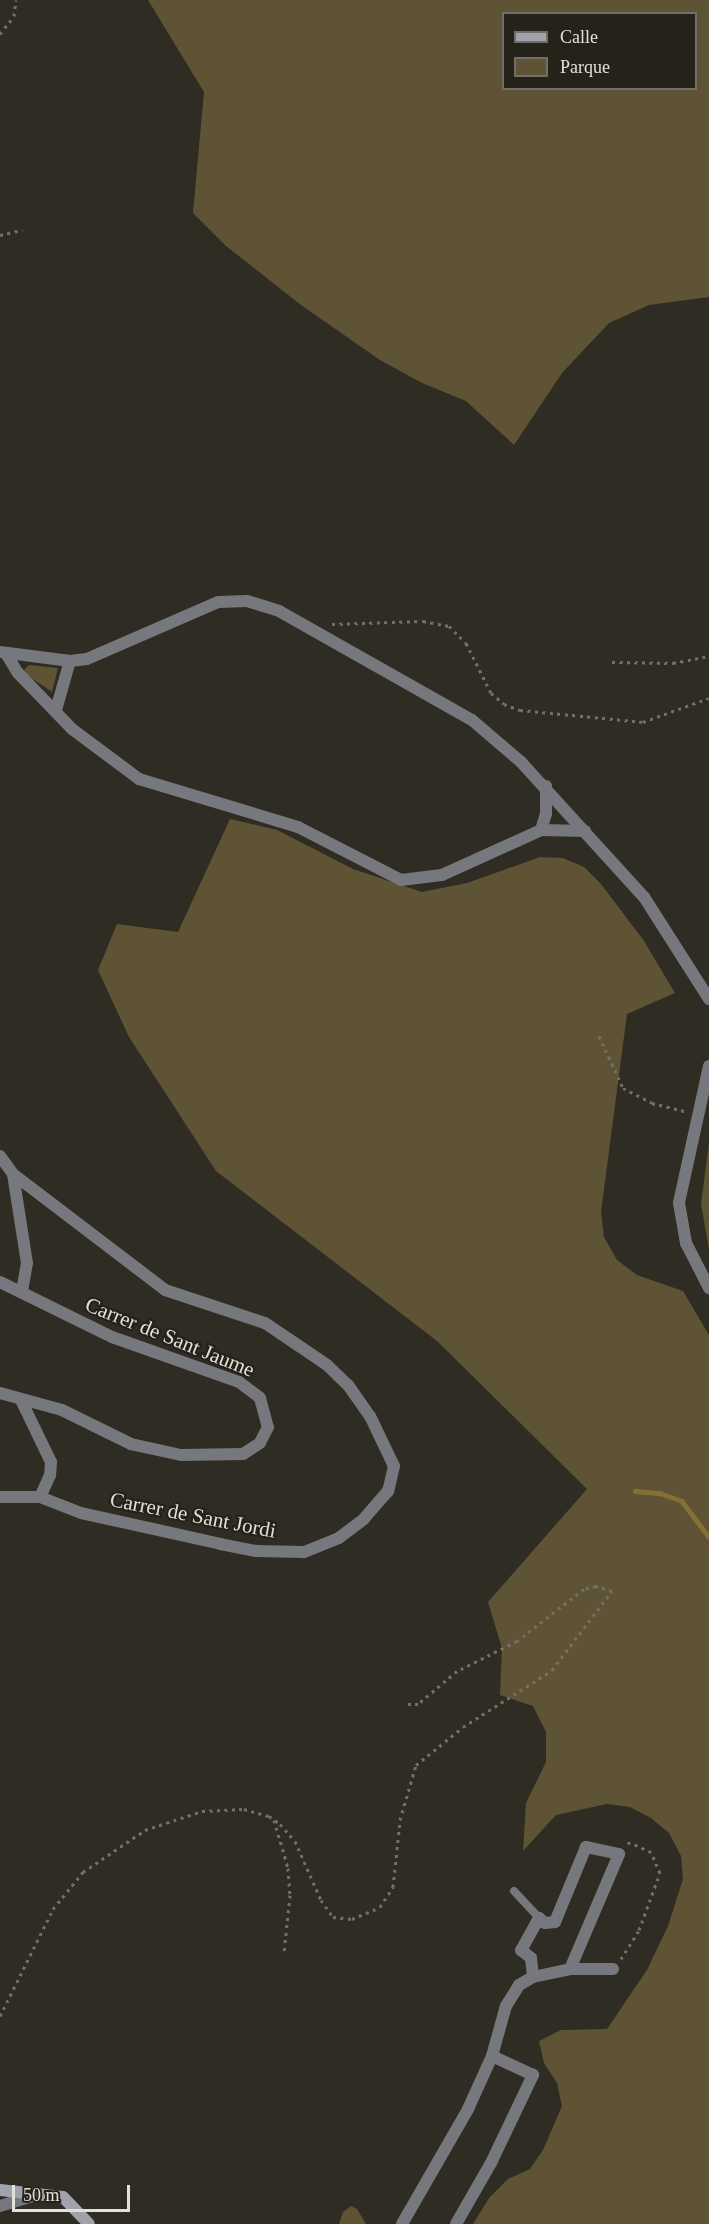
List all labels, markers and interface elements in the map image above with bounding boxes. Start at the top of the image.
legend [502,12,697,90]
text: Calle [560,27,598,47]
text: Parque [560,57,610,77]
street label: Carrer de Sant Jaume [82,1292,258,1382]
street label: Carrer de Sant Jordi [108,1487,278,1543]
scale bar [15,2173,134,2211]
text: 50 m [23,2185,60,2205]

